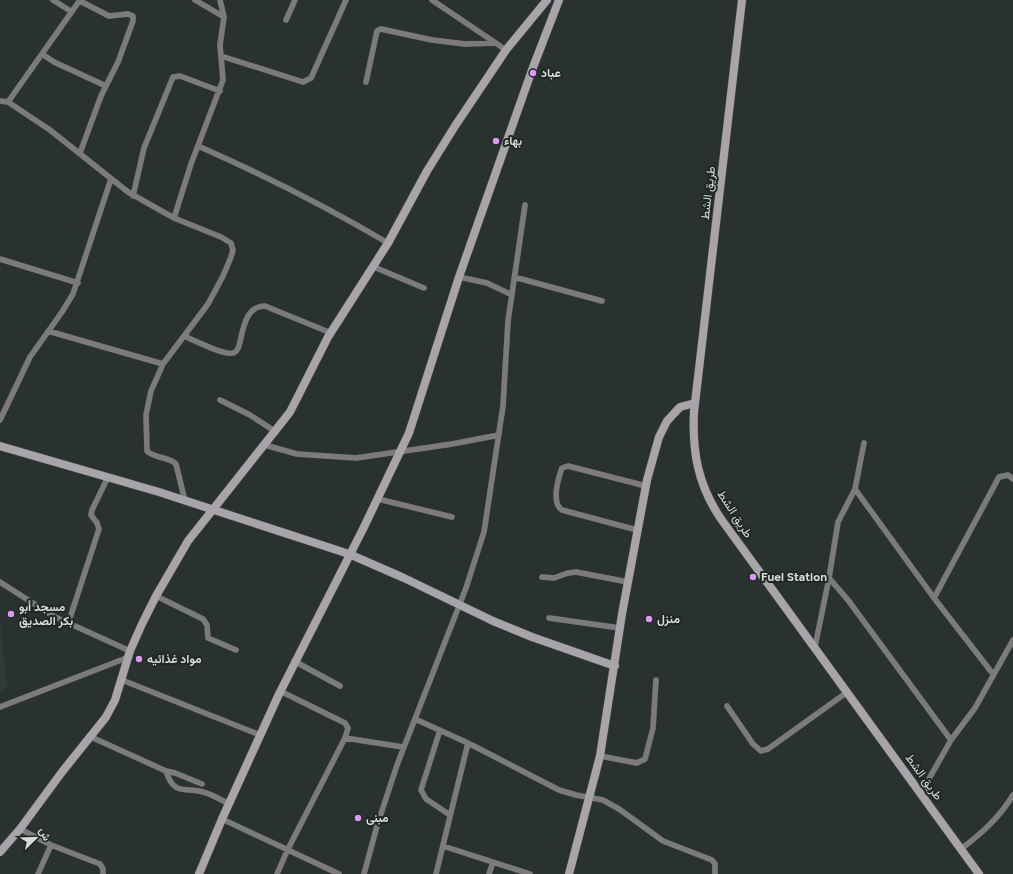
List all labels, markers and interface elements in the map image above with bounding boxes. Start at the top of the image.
place label: عباد [541,66,561,80]
marker: عباد [528,68,538,78]
place label: بهاء [504,134,522,149]
marker: بهاء [491,136,501,146]
street label: طريق الشط [698,165,719,221]
street label: طريق الشط [714,488,756,541]
place label: Fuel Station [761,570,827,584]
marker: Fuel Station [748,572,758,582]
place label: مسجد أبو بكر الصديق [19,600,74,629]
marker: مسجد أبو بكر الصديق [6,609,16,619]
place label: منزل [657,612,680,627]
marker: منزل [644,614,654,624]
place label: مواد غذائيه [147,652,202,667]
marker: مواد غذائيه [134,654,144,664]
street label: طريق الشط [902,751,946,804]
place label: مبنى [366,811,389,825]
marker: مبنى [353,813,363,823]
north arrow [16,818,56,858]
text: ش [36,826,53,843]

